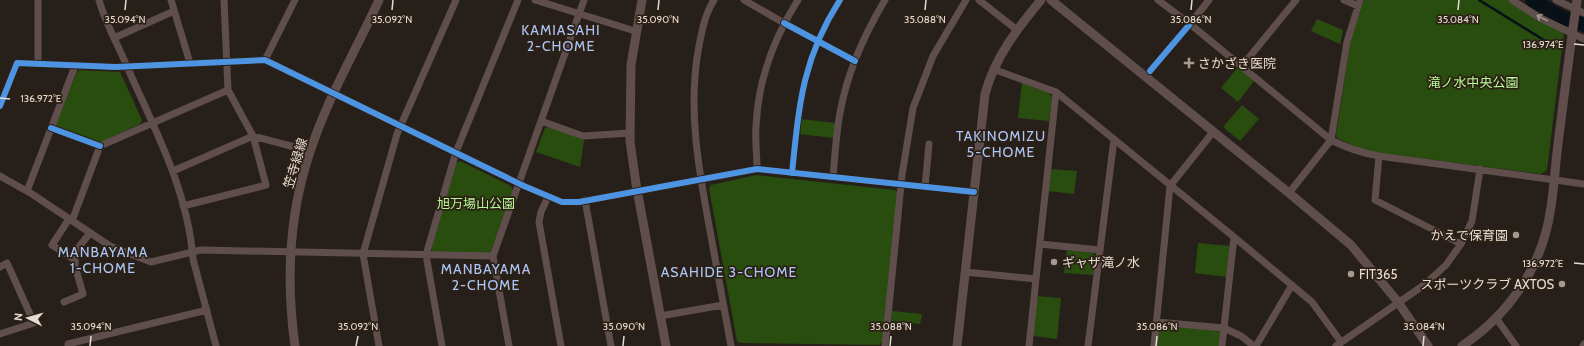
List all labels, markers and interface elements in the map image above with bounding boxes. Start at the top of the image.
text: 35.094°N [104,13,146,26]
text: 35.092°N [372,13,412,26]
text: 35.090°N [637,13,679,26]
text: 35.088°N [904,13,946,26]
text: 35.086°N [1170,13,1212,26]
text: 35.084°N [1437,13,1479,26]
one-way arrow [1536,14,1548,21]
district label: KAMIASAHI 2-CHOME [521,21,601,55]
text: 136.974°E [1523,38,1564,51]
place label: さかざき医院 [1198,55,1276,71]
marker: さかざき医院 [1183,57,1195,69]
park label: 滝ノ水中央公園 [1427,74,1519,90]
text: 136.972°E [21,92,62,105]
district label: TAKINOMIZU 5-CHOME [956,127,1046,161]
street label: 笠寺緑線 [280,136,310,190]
park label: 旭万場山公園 [437,195,515,211]
place label: かえで保育園 [1430,227,1508,243]
marker: かえで保育園 [1511,230,1521,240]
district label: MANBAYAMA 1-CHOME [58,243,148,277]
place label: ギャザ滝ノ水 [1062,254,1140,270]
marker: ギャザ滝ノ水 [1049,257,1059,267]
text: 136.972°E [1523,257,1564,270]
district label: MANBAYAMA 2-CHOME [441,260,531,294]
district label: ASAHIDE 3-CHOME [661,263,797,281]
place label: FIT365 [1359,266,1398,282]
marker: FIT365 [1346,269,1356,279]
place label: スポーツクラブ AXTOS [1420,276,1554,292]
marker: スポーツクラブ AXTOS [1557,279,1567,289]
north arrow [8,298,48,338]
text: N [11,312,25,322]
text: 35.094°N [70,320,112,333]
text: 35.092°N [338,320,378,333]
text: 35.090°N [603,320,645,333]
text: 35.088°N [870,320,912,333]
text: 35.086°N [1136,320,1178,333]
text: 35.084°N [1403,320,1445,333]

